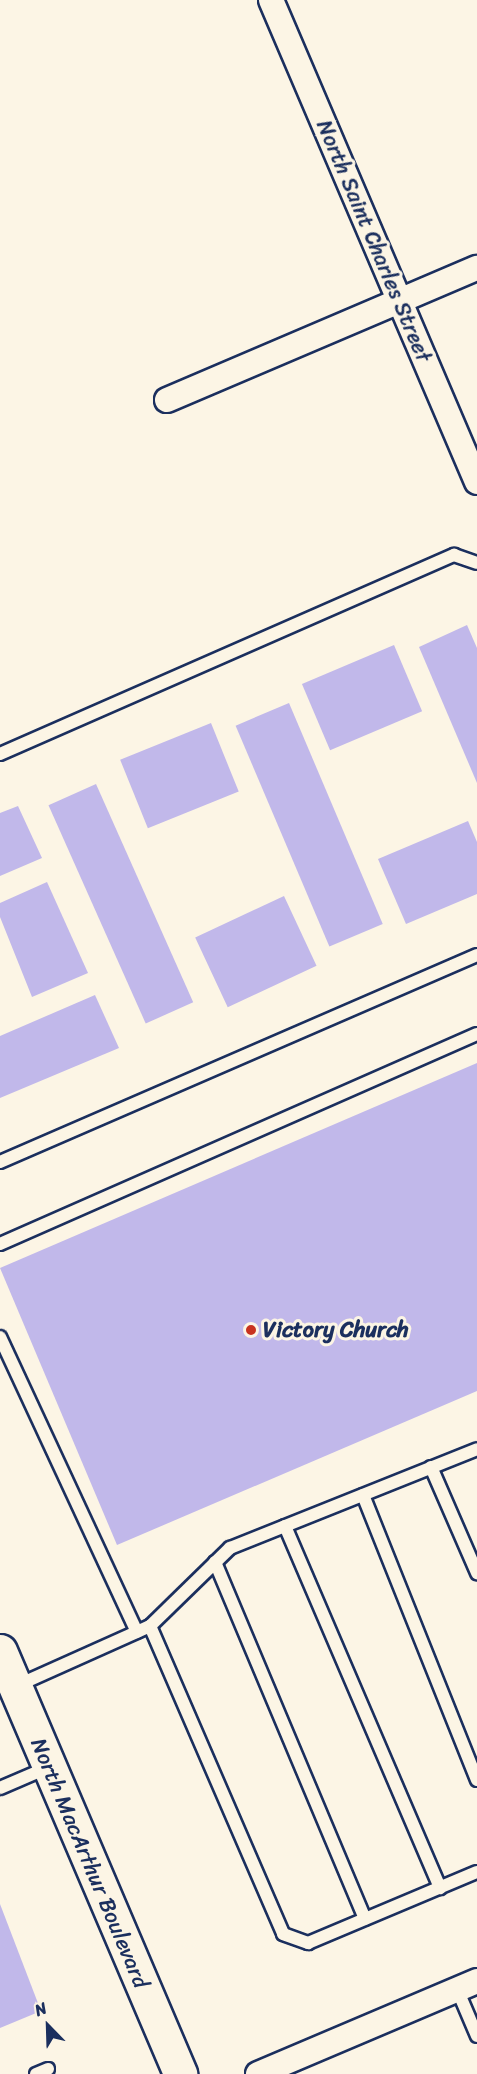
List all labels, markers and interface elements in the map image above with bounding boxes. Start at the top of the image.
street label: North Saint Charles Street [310,115,438,367]
place label: Victory Church [263,1317,409,1343]
marker: Victory Church [244,1323,258,1337]
street label: North MacArthur Boulevard [25,1734,155,1992]
text: N [30,1993,52,2024]
north arrow [18,1996,78,2056]

